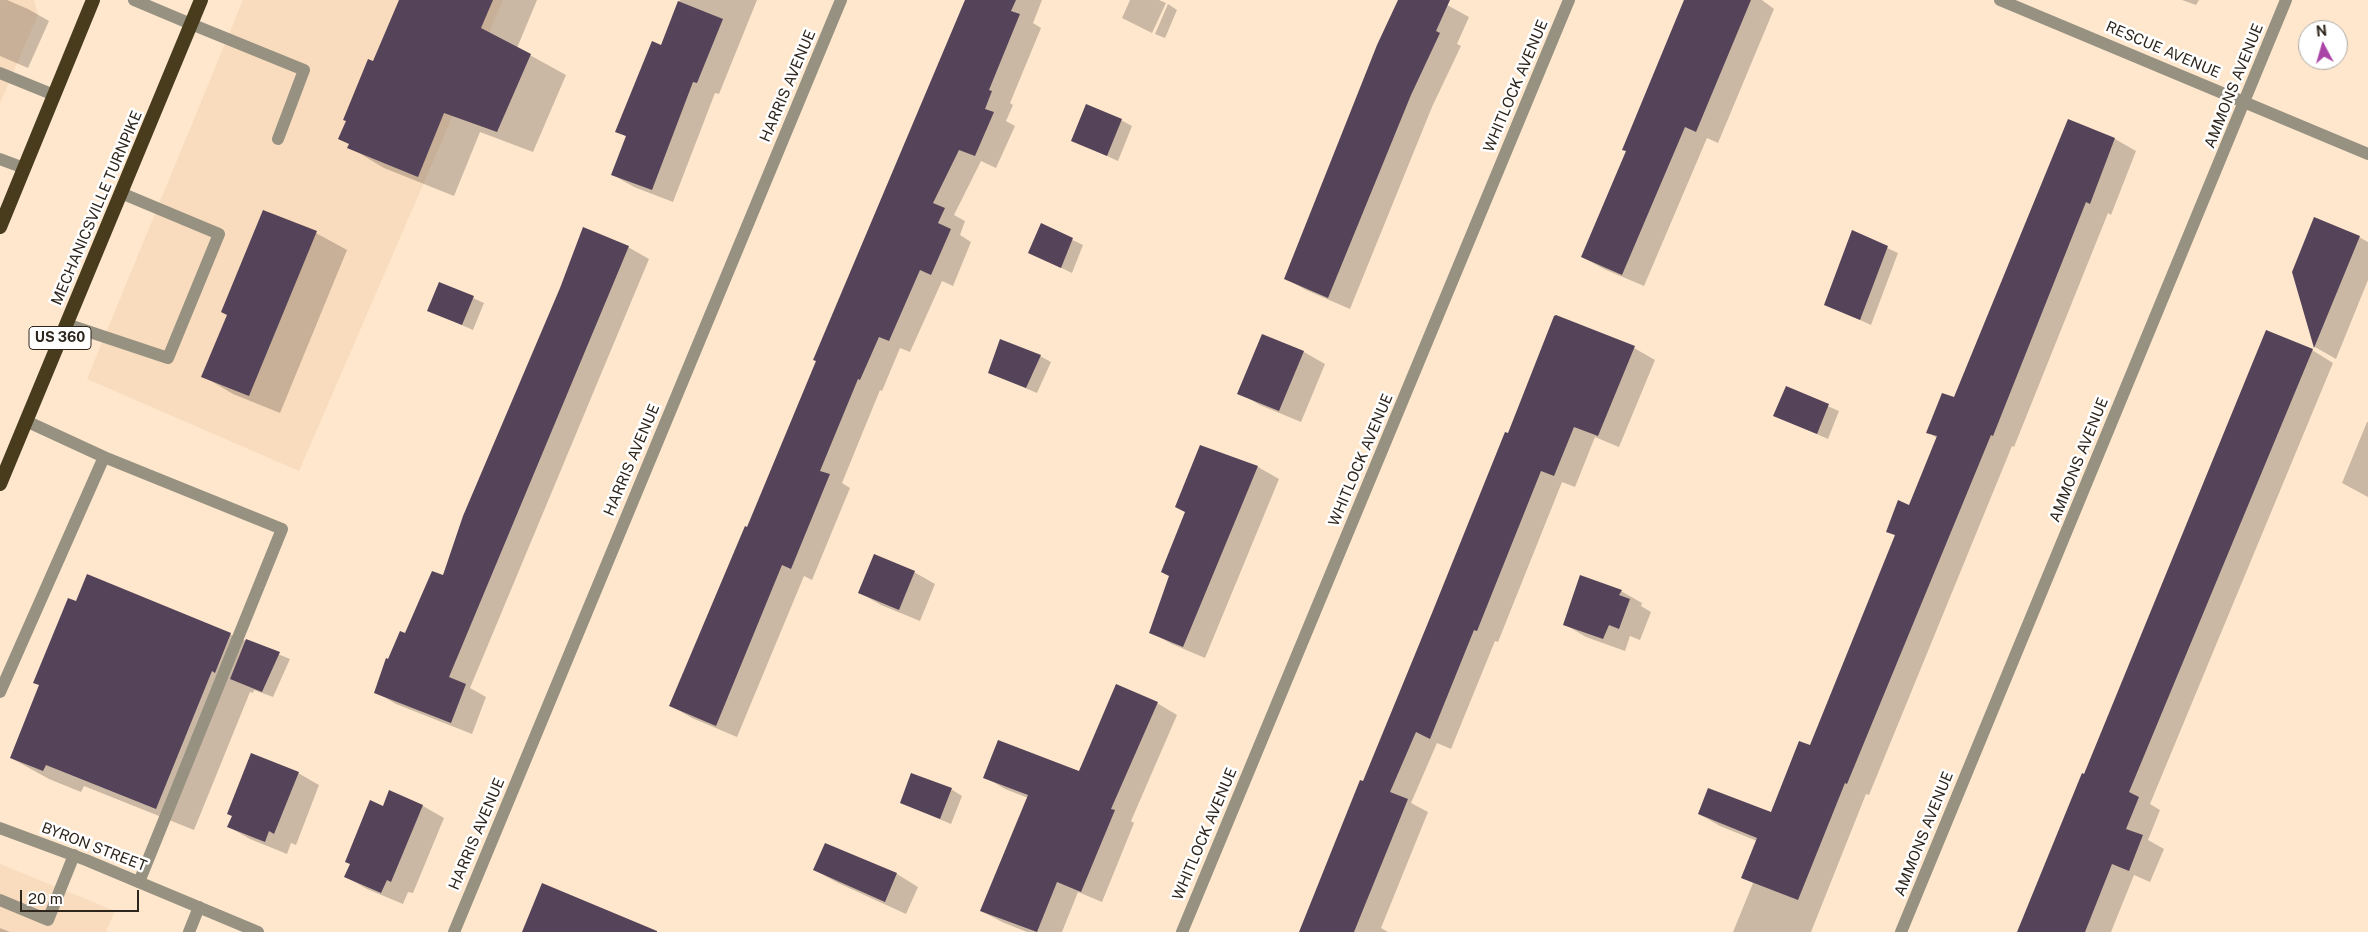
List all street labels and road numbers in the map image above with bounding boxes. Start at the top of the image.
street label: WHITLOCK AVENUE [1480,17,1552,155]
street label: RESCUE AVENUE [2103,18,2223,82]
street label: AMMONS AVENUE [2201,21,2267,151]
street label: HARRIS AVENUE [756,27,820,145]
street label: MECHANICSVILLE TURNPIKE [48,108,146,308]
road number: US 360 [29,326,91,349]
street label: WHITLOCK AVENUE [1325,391,1397,529]
street label: AMMONS AVENUE [2046,395,2112,525]
street label: HARRIS AVENUE [600,401,664,519]
street label: WHITLOCK AVENUE [1169,765,1241,903]
street label: AMMONS AVENUE [1891,769,1957,899]
street label: HARRIS AVENUE [445,775,509,893]
street label: BYRON STREET [39,819,149,875]

